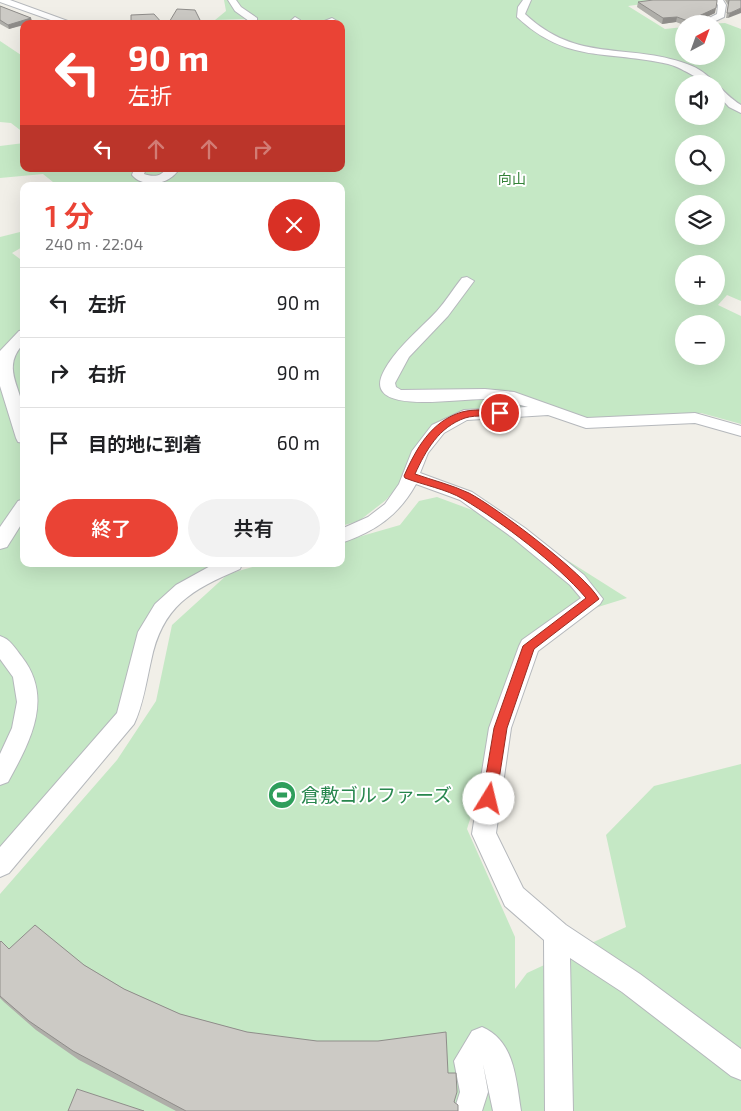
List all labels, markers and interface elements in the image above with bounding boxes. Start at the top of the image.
north arrow [675,15,725,65]
map controls [675,15,725,365]
text: 90 m [128,36,209,78]
icon: left [45,40,110,105]
button: sound [675,75,725,125]
text: 左折 [128,82,172,108]
icon: left [89,135,117,163]
icon: ahead [142,135,170,163]
icon: ahead [195,135,223,163]
icon: right [248,135,276,163]
button: search [675,135,725,185]
park label: 向山 [498,170,526,187]
button: layers [675,195,725,245]
text: 1 分 [45,197,94,233]
button: close [268,199,320,251]
text: 240 m · 22:04 [45,234,143,253]
button: + [675,255,725,305]
icon: left [45,289,73,317]
text: 90 m [277,291,320,314]
text: 左折 [88,292,126,315]
button: − [675,315,725,365]
icon: right [45,359,73,387]
text: 90 m [277,361,320,384]
text: 右折 [88,362,126,385]
pin [479,392,521,434]
icon: arrive [486,399,514,427]
icon: arrive [45,429,73,457]
text: 60 m [277,431,320,454]
text: 目的地に到着 [88,432,202,455]
button: 終了 [45,499,178,557]
button: 共有 [188,499,320,557]
position arrow [462,772,514,824]
sports icon: 倉敷ゴルファーズ [267,780,297,810]
place label: 倉敷ゴルファーズ [301,783,452,806]

